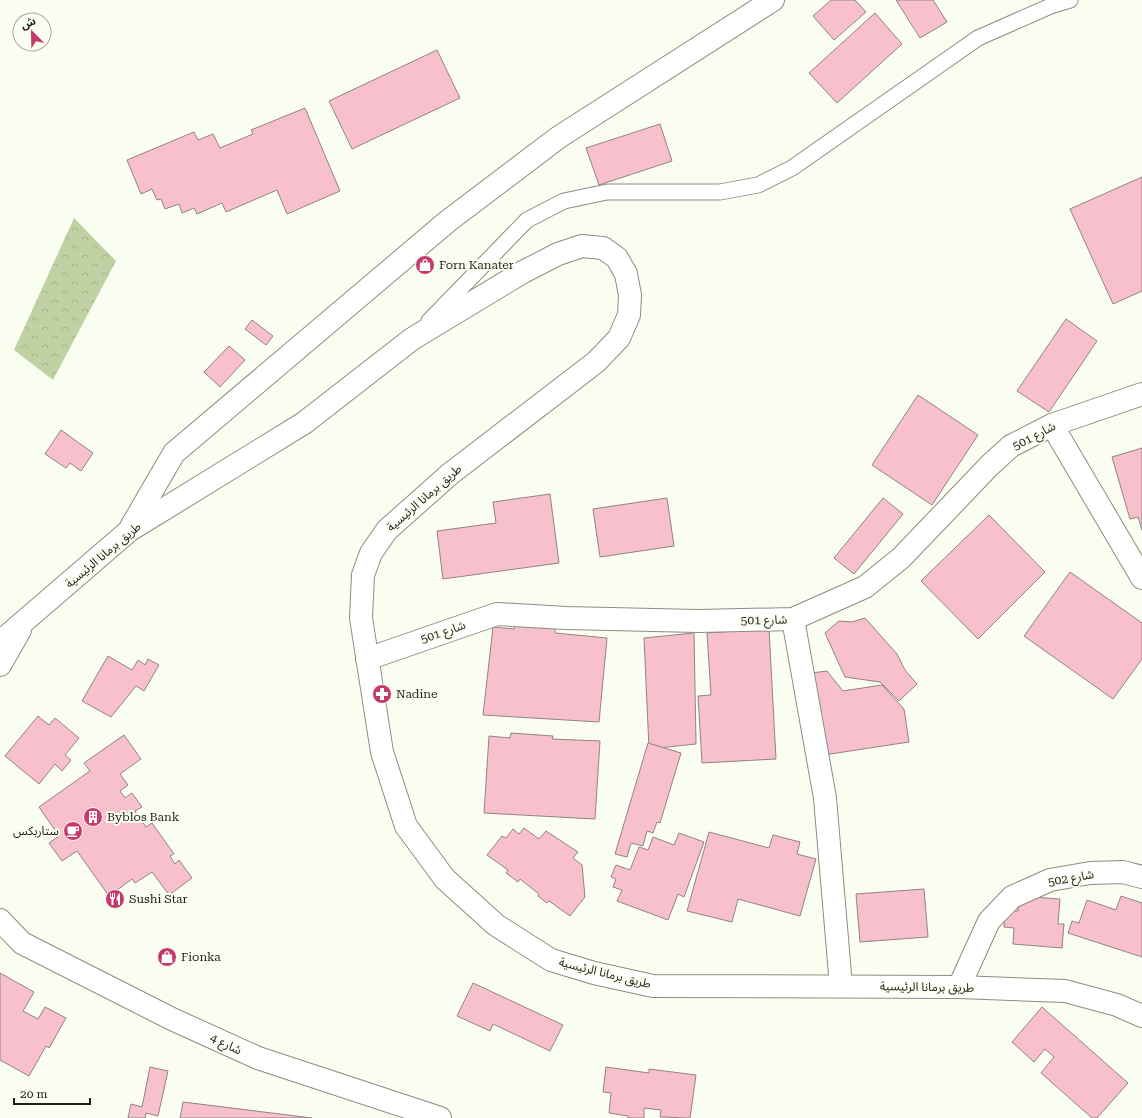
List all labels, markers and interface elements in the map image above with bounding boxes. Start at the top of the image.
north arrow [12,12,52,52]
text: ش [19,14,38,32]
shop icon: Forn Kanater [414,254,436,276]
place label: Forn Kanater [439,258,514,272]
street label: شارع 501 [1010,419,1059,455]
street label: طريق برمانا الرئيسية [384,462,465,535]
street label: طريق برمانا الرئيسية [62,519,144,591]
street label: شارع 501 [741,613,787,629]
street label: شارع 501 [419,618,468,648]
pharmacy icon: Nadine [371,683,393,705]
place label: Nadine [396,687,438,701]
building icon: Byblos Bank [82,806,104,828]
place label: Byblos Bank [107,810,180,824]
cafe icon: ستاربكس [62,820,84,842]
place label: ستاربكس [13,824,59,838]
street label: شارع 502 [1047,867,1096,891]
restaurant icon: Sushi Star [104,888,126,910]
place label: Sushi Star [129,892,188,906]
shop icon: Fionka [156,946,178,968]
place label: Fionka [181,950,221,964]
street label: طريق برمانا الرئيسية [557,955,653,992]
street label: طريق برمانا الرئيسية [880,979,974,996]
street label: شارع 4 [207,1031,244,1059]
scale bar [14,1080,90,1106]
text: 20 m [20,1087,47,1101]

